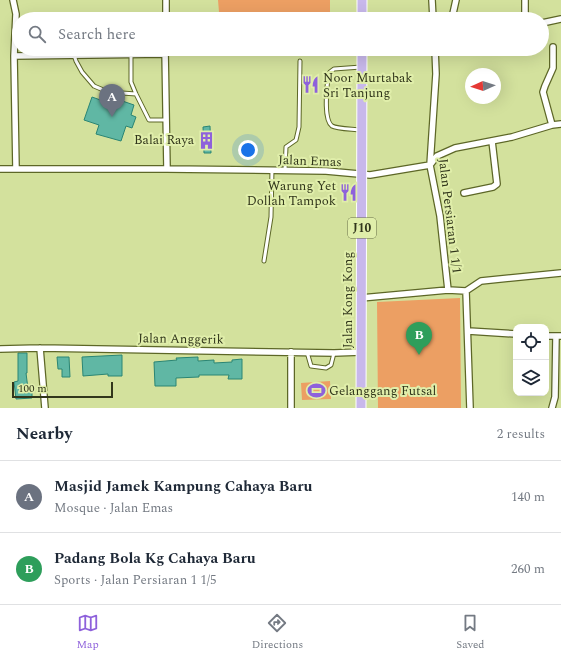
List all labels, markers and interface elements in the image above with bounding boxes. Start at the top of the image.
search box [12,12,549,56]
icon: search [26,23,48,45]
text: Search here [58,23,136,46]
place label: Noor Murtabak Sri Tanjung [323,68,413,103]
north arrow [465,68,501,104]
restaurant icon: Noor Murtabak Sri Tanjung [300,75,320,95]
pin: A [99,84,125,117]
place label: Balai Raya [134,130,195,150]
building icon: Balai Raya [197,130,217,150]
your location [238,140,258,160]
street label: Jalan Emas [278,150,342,172]
street label: Jalan Persiaran 1 1/1 [433,157,467,275]
place label: Warung Yet Dollah Tampok [247,176,336,211]
restaurant icon: Warung Yet Dollah Tampok [339,183,359,203]
road number: J10 [348,218,376,238]
street label: Jalan Kong Kong [338,252,358,348]
pin: B [406,322,432,355]
map controls [513,324,549,396]
button: locate [513,324,549,360]
street label: Jalan Anggerik [138,328,224,350]
button: layers [513,360,549,396]
scale bar [12,380,113,399]
text: 100 m [18,380,47,397]
sports icon: Gelanggang Futsal [306,381,326,401]
place label: Gelanggang Futsal [329,381,437,401]
text: Nearby [16,421,72,447]
text: 2 results [497,424,545,444]
text: Masjid Jamek Kampung Cahaya Baru [54,475,312,498]
text: A [24,487,34,507]
text: 140 m [511,487,545,507]
text: Mosque · Jalan Emas [54,498,173,518]
text: Padang Bola Kg Cahaya Baru [54,547,256,570]
text: B [24,559,34,579]
text: 260 m [511,559,545,579]
text: Sports · Jalan Persiaran 1 1/5 [54,570,216,590]
tab: Map [77,612,99,653]
tab: Directions [252,612,303,653]
tab: Saved [456,612,484,653]

